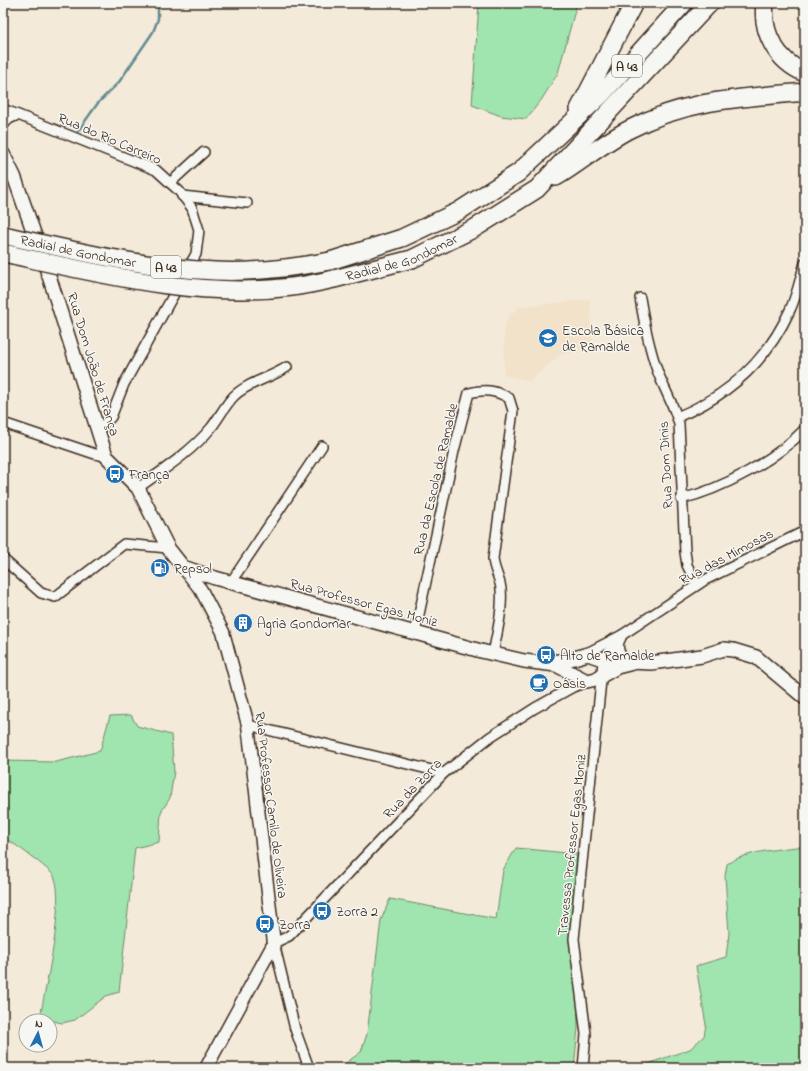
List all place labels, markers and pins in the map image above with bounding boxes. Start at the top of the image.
place label: Escola Básica de Ramalde [562,321,644,358]
school or university icon: Escola Básica de Ramalde [537,327,559,349]
bus stop icon: França [104,463,126,485]
place label: França [128,465,170,486]
fuel station icon: Repsol [149,557,171,579]
place label: Repsol [174,559,212,580]
building icon: Agria Gondomar [232,612,254,634]
place label: Agria Gondomar [257,614,351,636]
bus stop icon: Alto de Ramalde [535,644,557,666]
place label: Alto de Ramalde [560,646,655,667]
cafe icon: Oásis [528,672,550,694]
place label: Oásis [553,674,586,695]
bus stop icon: Zorra 2 [311,900,333,922]
place label: Zorra 2 [336,902,378,923]
bus stop icon: Zorra [254,913,276,935]
place label: Zorra [279,915,310,936]

